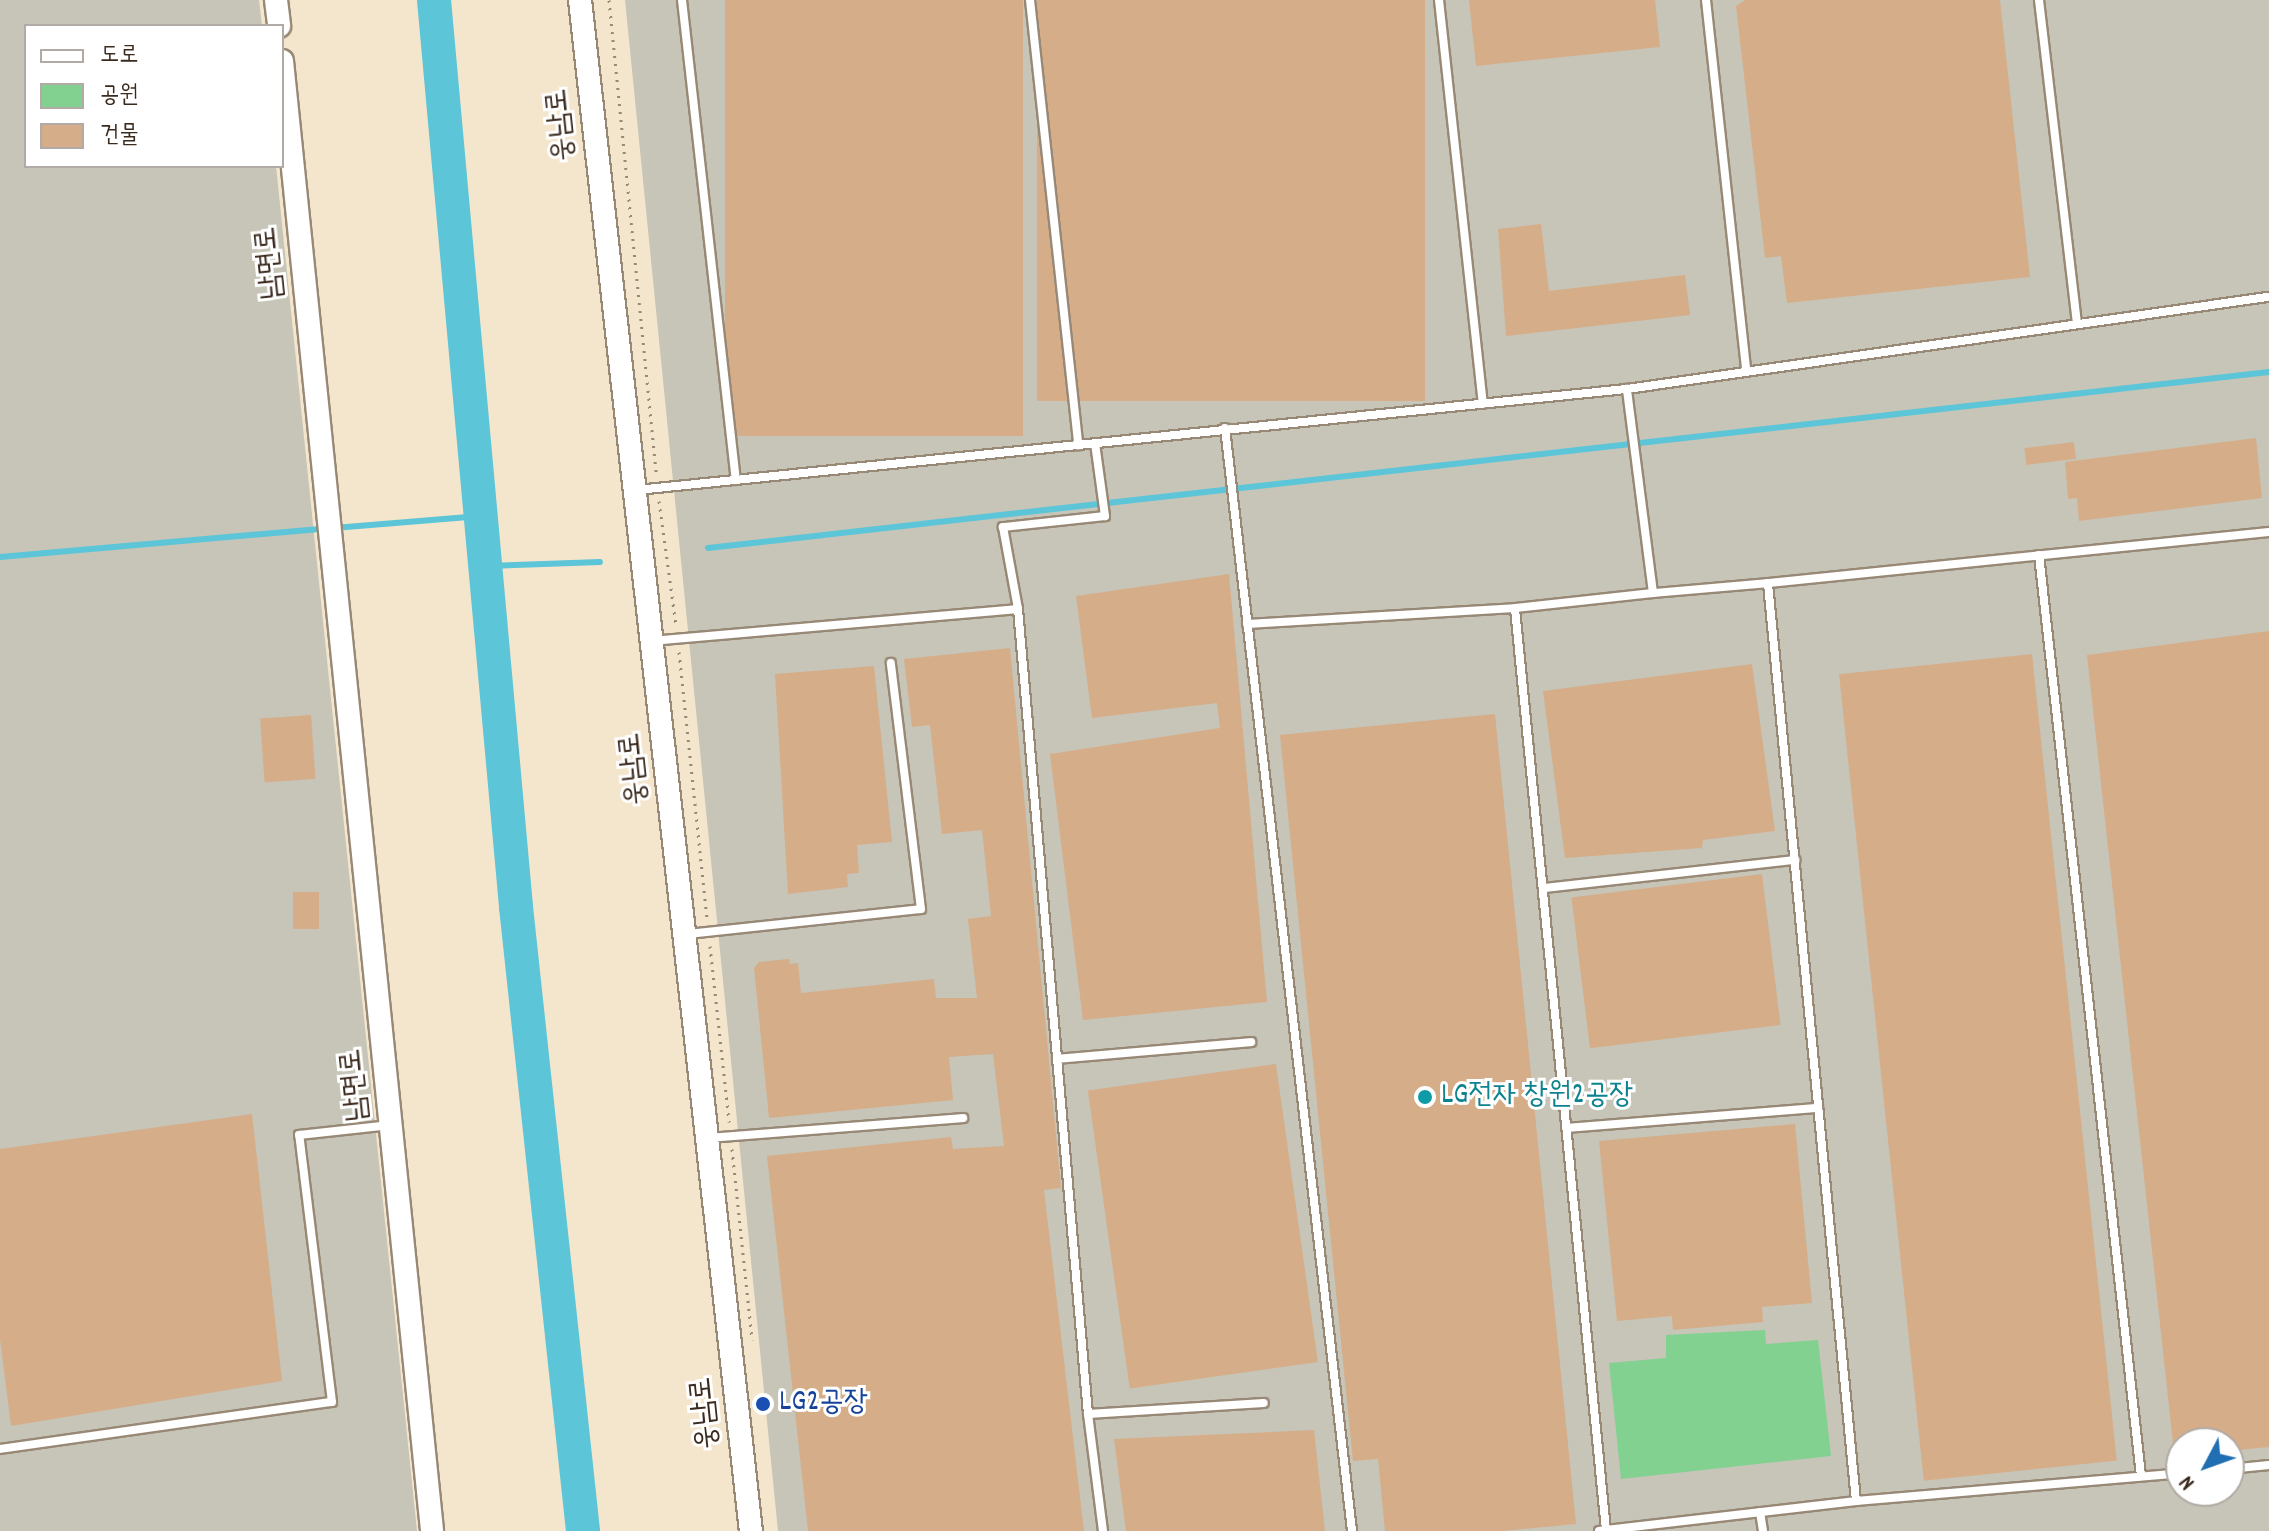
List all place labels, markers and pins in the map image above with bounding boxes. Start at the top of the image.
place label: LG전자 창원2공장 [1441,1079,1633,1115]
marker: LG전자 창원2공장 [1416,1088,1434,1106]
place label: LG2공장 [779,1386,868,1422]
marker: LG2공장 [754,1395,772,1413]

